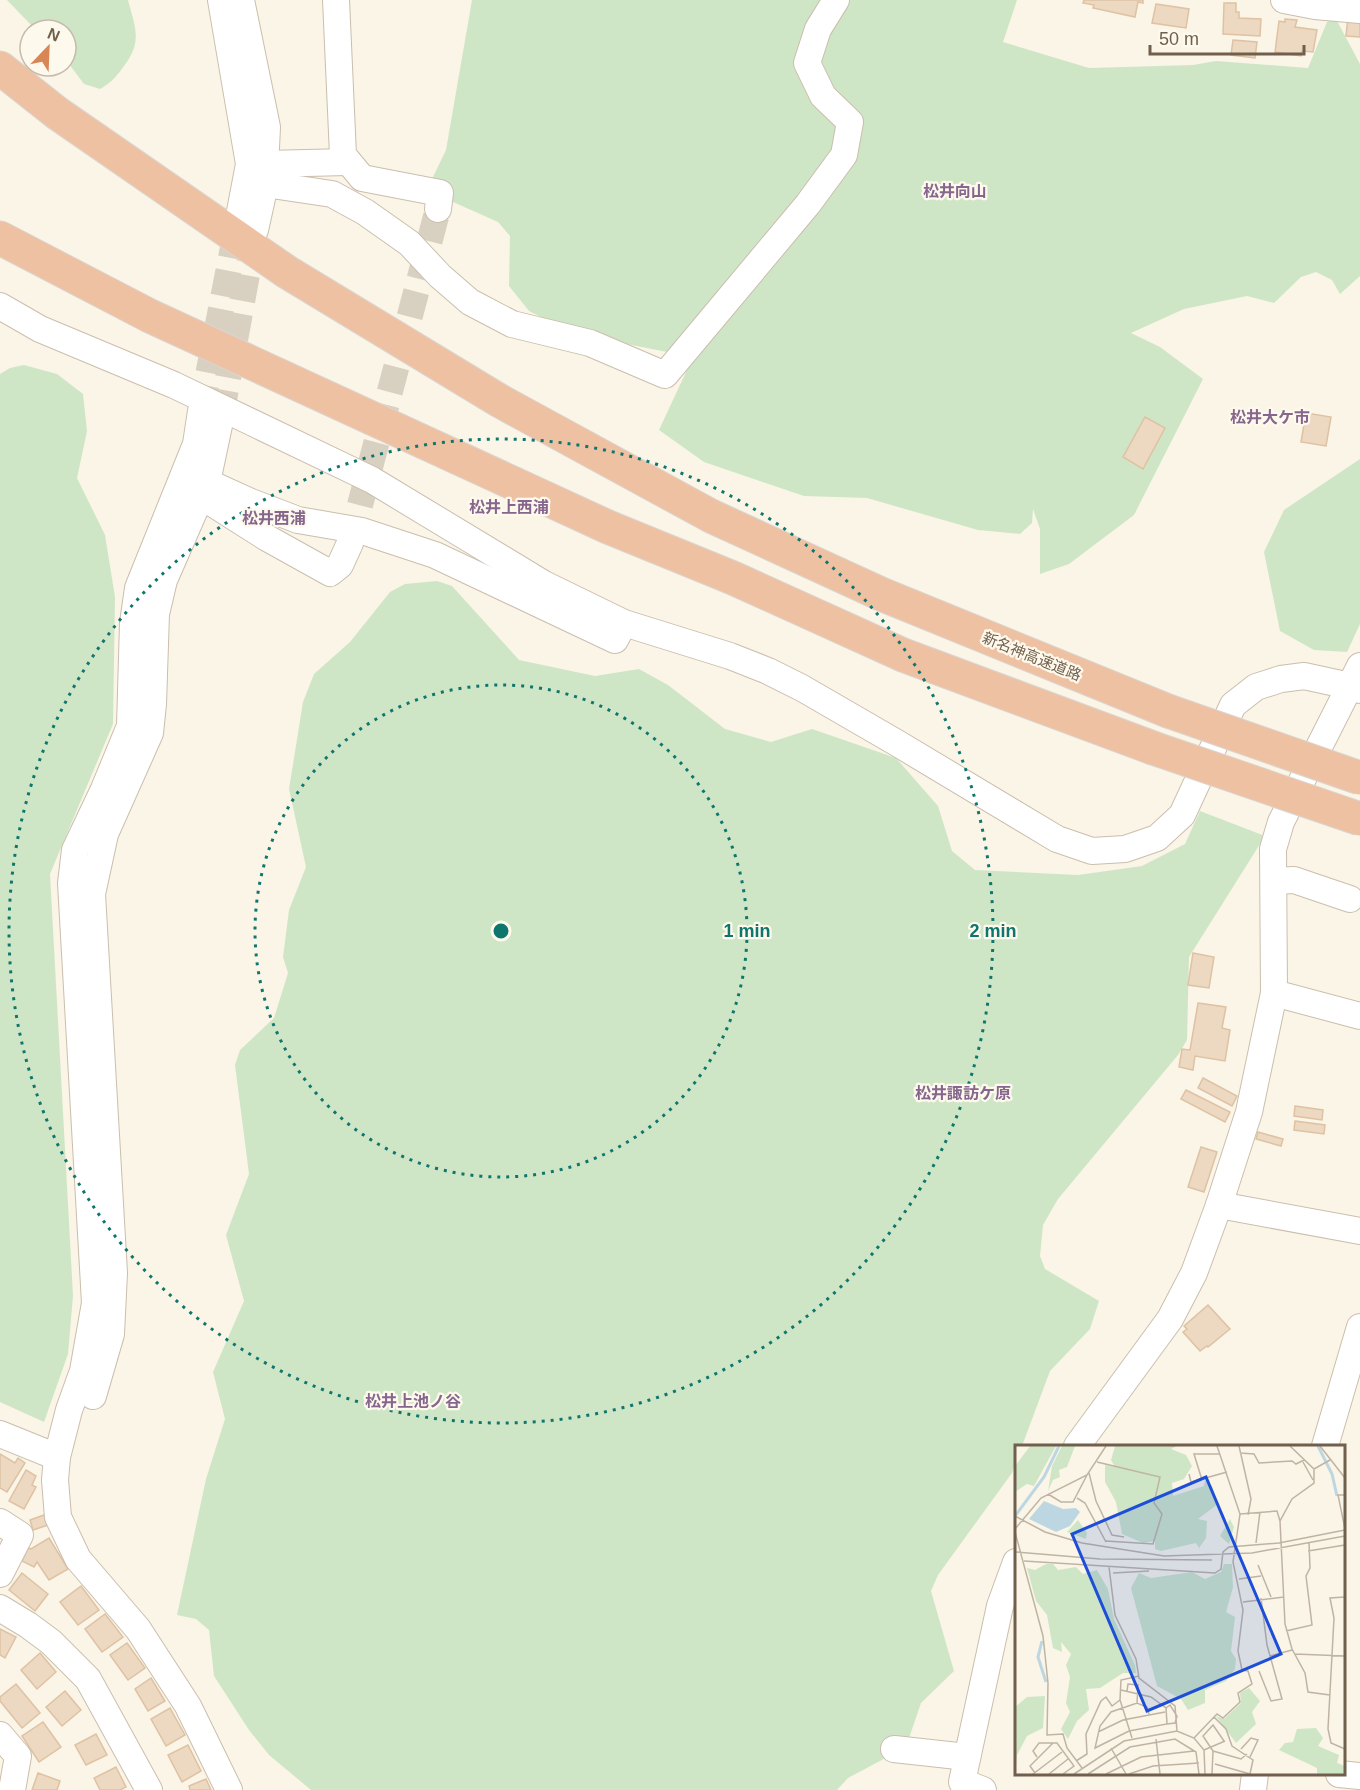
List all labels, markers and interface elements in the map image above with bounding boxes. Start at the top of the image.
north arrow [18,18,78,78]
scale bar [1150,18,1304,56]
text: N [45,25,62,45]
text: 50 m [1159,29,1199,49]
district label: 松井向山 [923,182,987,200]
district label: 松井大ケ市 [1230,408,1310,426]
district label: 松井上西浦 [469,498,549,516]
district label: 松井西浦 [242,509,306,527]
street label: 新名神高速道路 [980,628,1084,684]
centre of rings [491,921,511,941]
text: 1 min [723,921,771,941]
text: 2 min [969,921,1017,941]
district label: 松井諏訪ケ原 [915,1084,1011,1102]
district label: 松井上池ノ谷 [365,1392,461,1410]
inset map [1015,1445,1345,1775]

